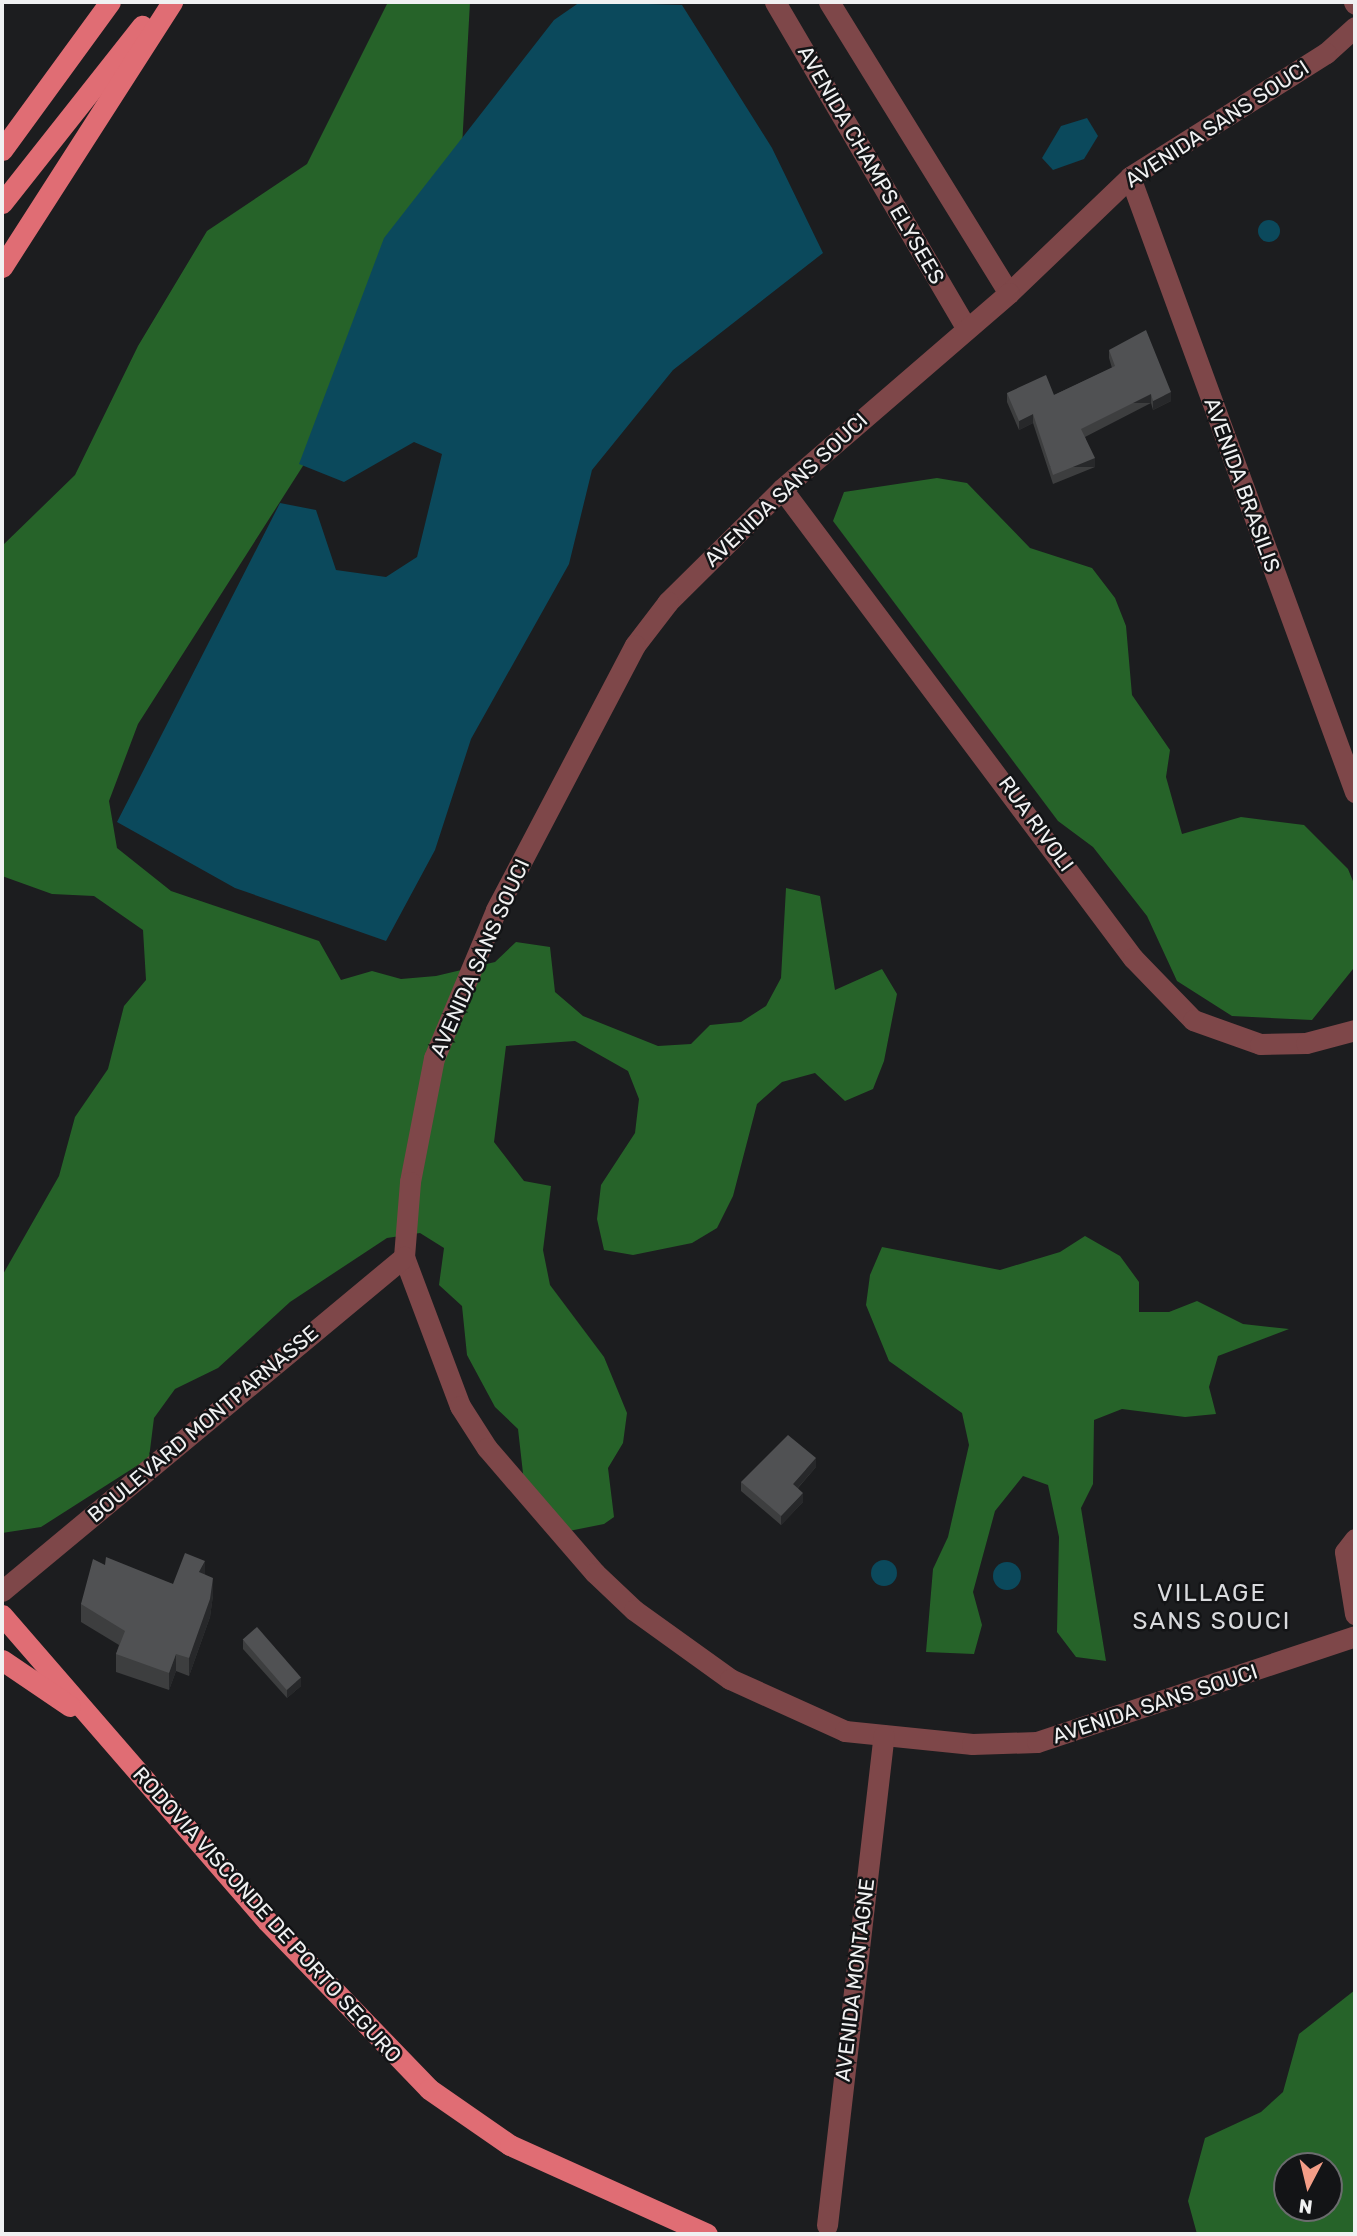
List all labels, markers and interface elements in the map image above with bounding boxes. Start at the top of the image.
street label: AVENIDA CHAMPS ELYSEES [792,41,950,289]
street label: AVENIDA SANS SOUCI [1120,55,1314,193]
street label: AVENIDA BRASILIS [1199,394,1285,576]
street label: AVENIDA SANS SOUCI [699,408,873,572]
street label: RUA RIVOLI [993,771,1079,877]
street label: AVENIDA SANS SOUCI [425,855,535,1061]
street label: BOULEVARD MONTPARNASSE [83,1320,323,1528]
district label: VILLAGE SANS SOUCI [1134,1580,1290,1636]
street label: AVENIDA SANS SOUCI [1049,1659,1261,1749]
street label: RODOVIA VISCONDE DE PORTO SEGURO [127,1762,407,2068]
street label: AVENIDA MONTAGNE [830,1877,880,2083]
north arrow [1273,2152,1343,2222]
text: N [1297,2194,1314,2219]

